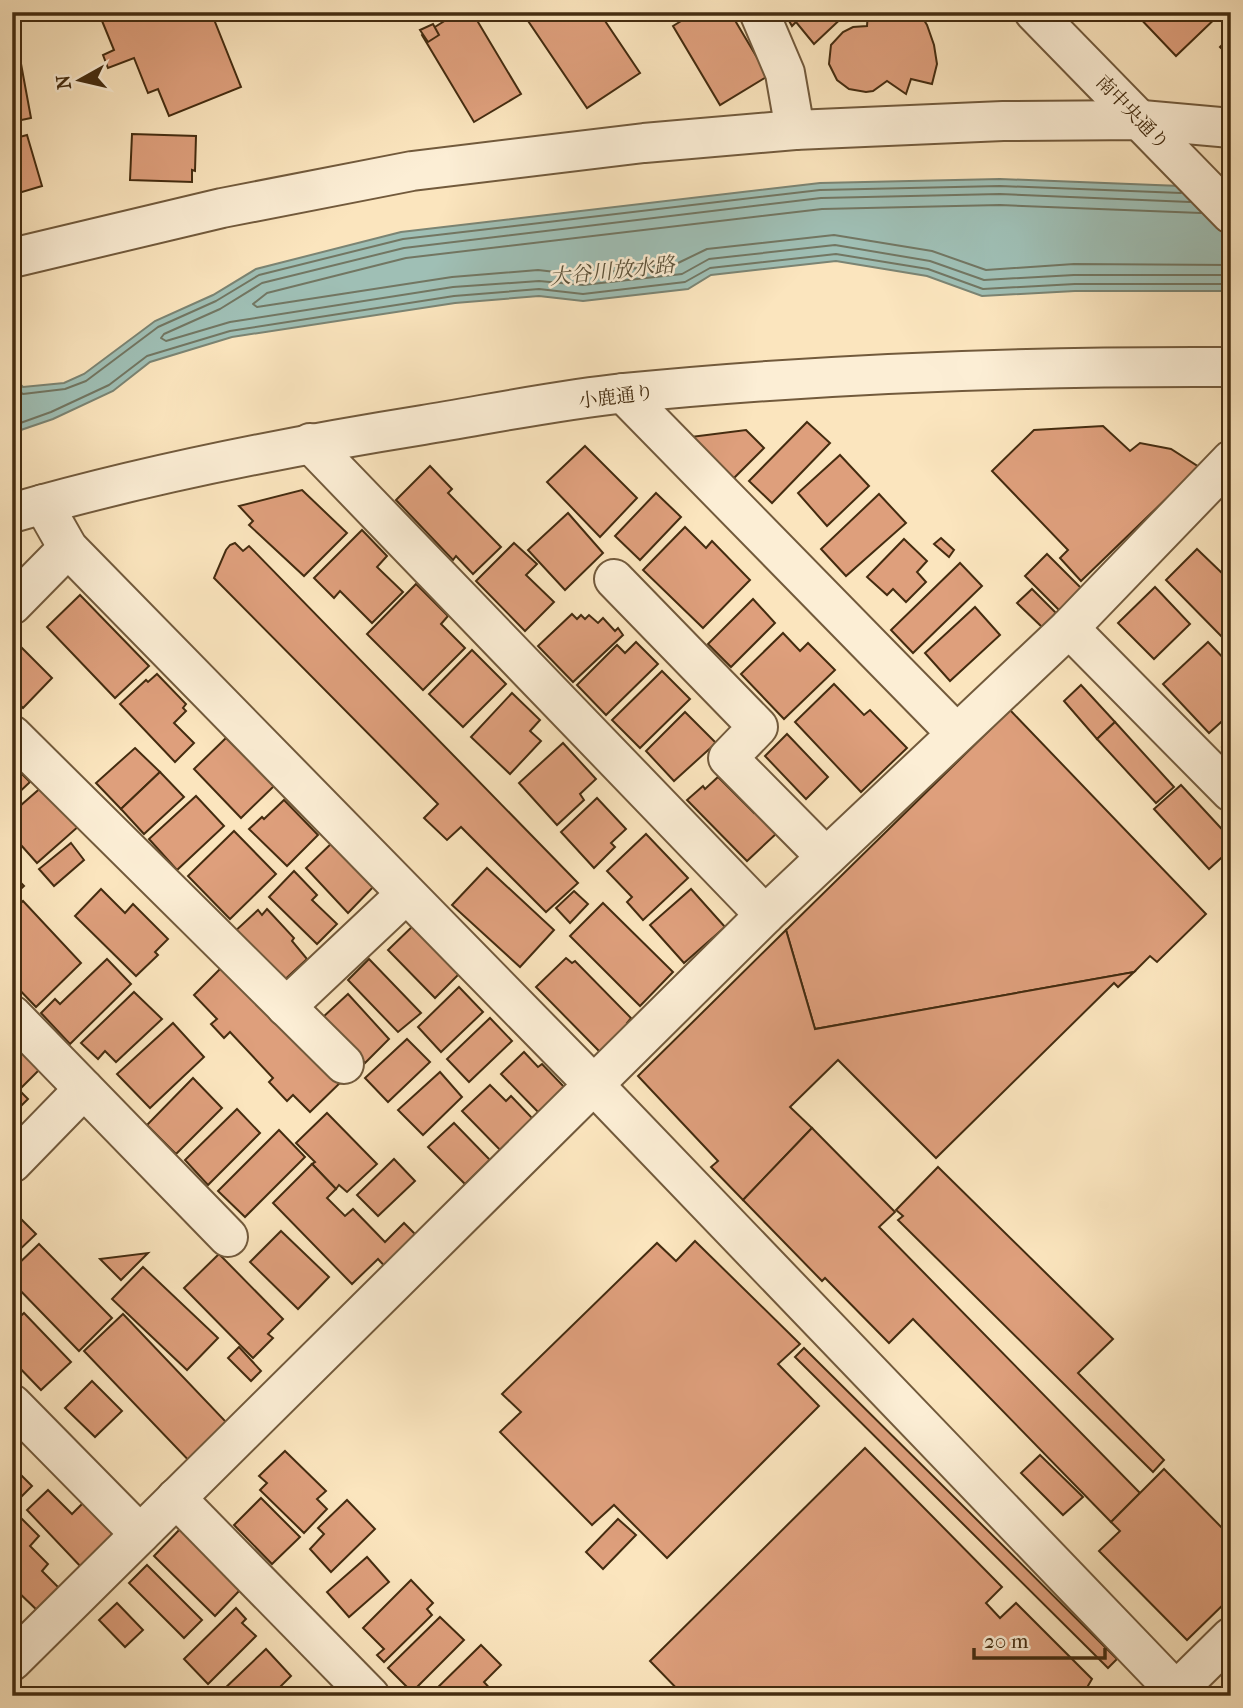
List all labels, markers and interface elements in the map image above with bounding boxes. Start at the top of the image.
north arrow [46,46,116,116]
street label: 南中央通り [1091,71,1173,155]
text: N [52,73,76,91]
water label: 大谷川放水路 [548,252,678,290]
street label: 小鹿通り [577,381,655,413]
scale bar [974,1617,1105,1661]
text: 20 m [984,1629,1029,1653]

